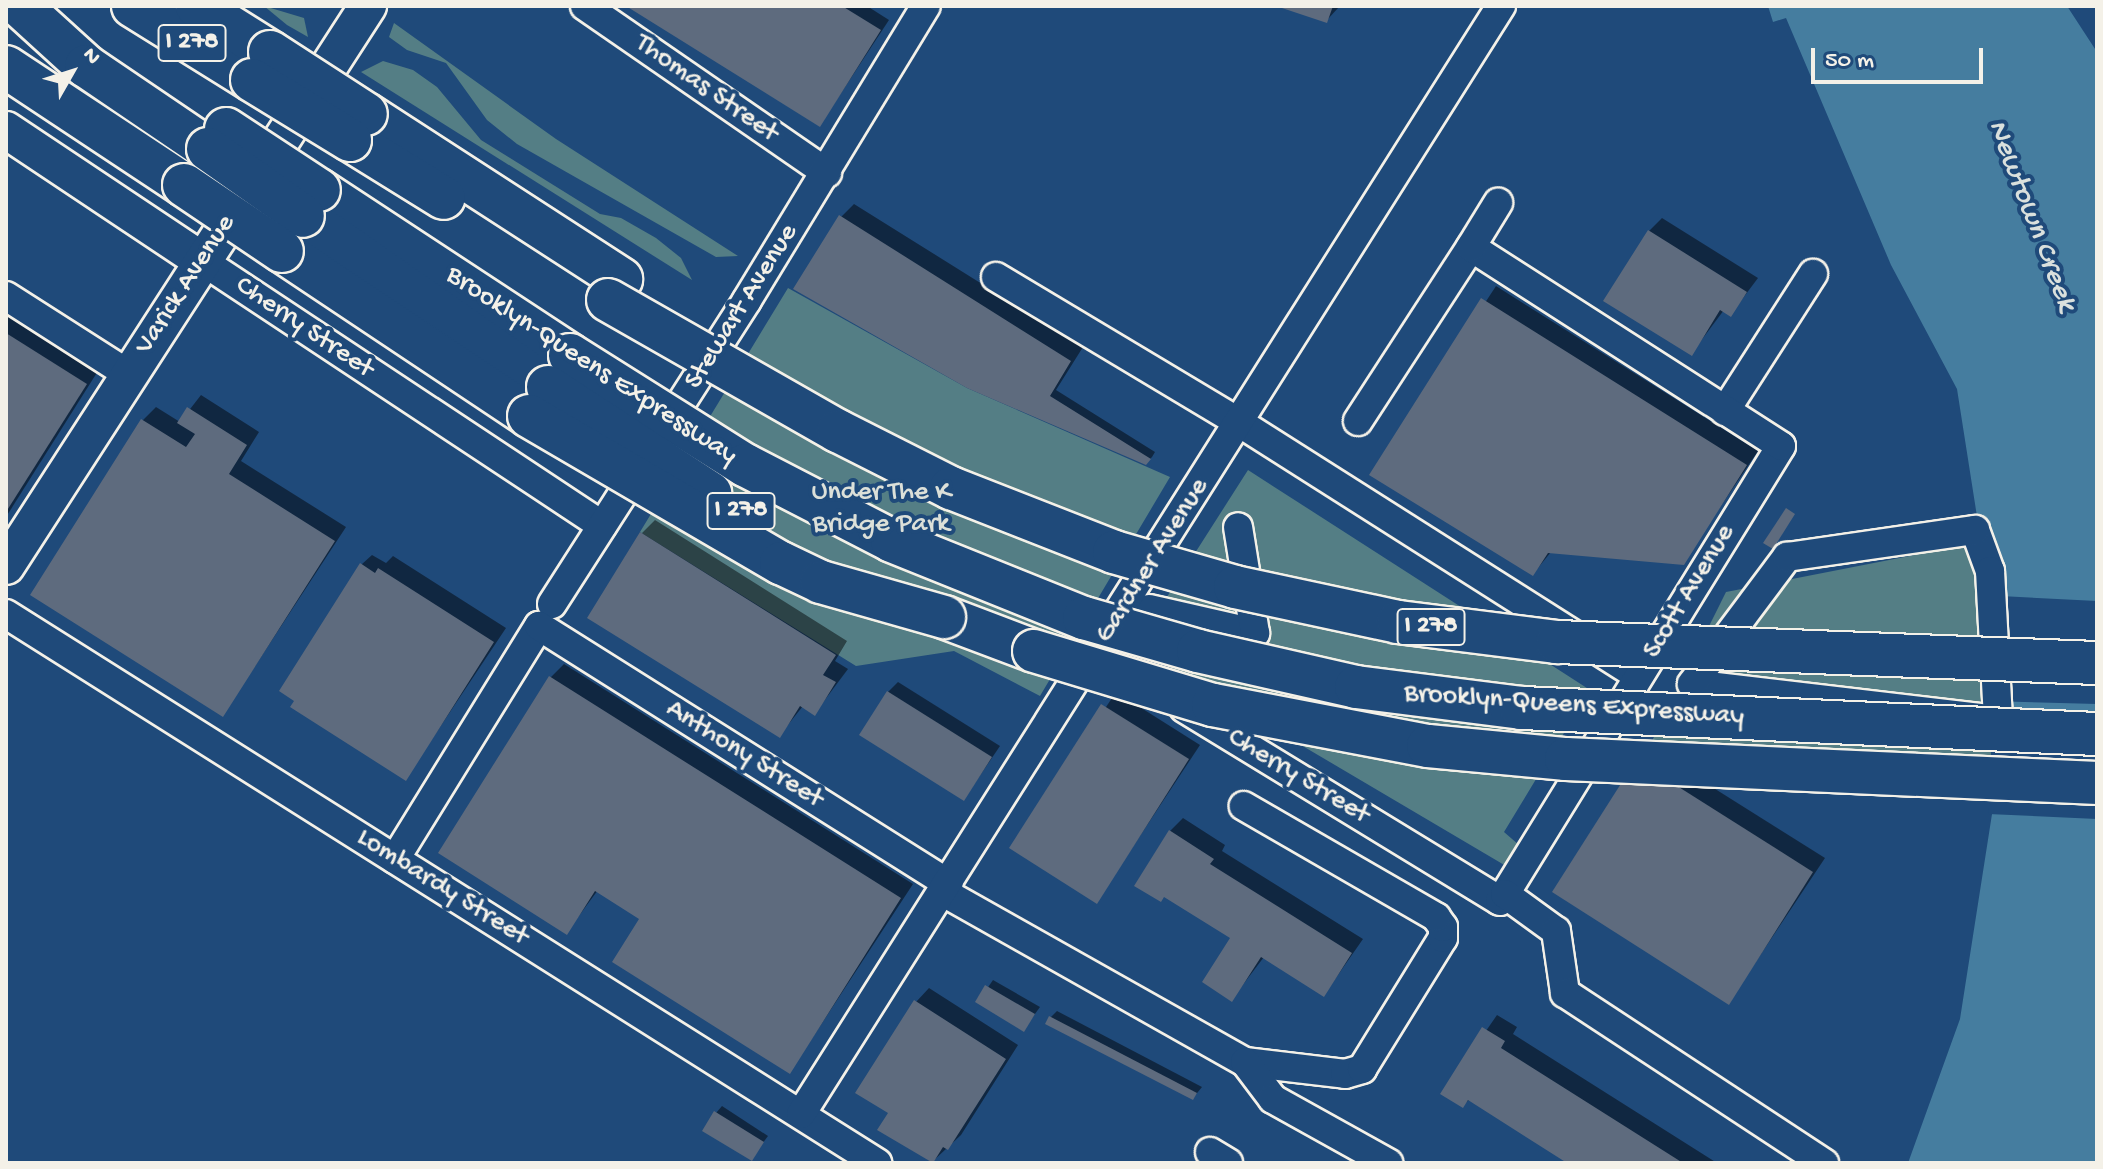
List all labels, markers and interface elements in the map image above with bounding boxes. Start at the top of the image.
road number: I 278 [156,21,228,65]
street label: Thomas Street [628,27,784,151]
north arrow [32,32,112,112]
scale bar [1815,32,1987,82]
text: N [76,43,105,71]
text: 50 m [1825,47,1874,76]
water label: Newtown Creek [1977,115,2083,317]
street label: Varick Avenue [128,209,244,361]
street label: Stewart Avenue [678,218,806,396]
street label: Brooklyn-Queens Expressway [439,259,743,473]
street label: Cherry Street [228,269,380,387]
street label: Gardner Avenue [1089,472,1217,650]
park label: Under The K Bridge Park [811,476,951,542]
road number: I 278 [705,489,777,533]
street label: Scott Avenue [1637,519,1743,665]
road number: I 278 [1395,605,1467,649]
street label: Brooklyn-Queens Expressway [1403,677,1745,735]
street label: Anthony Street [659,693,829,817]
street label: Cherry Street [1221,722,1375,832]
street label: Lombardy Street [350,822,534,954]

